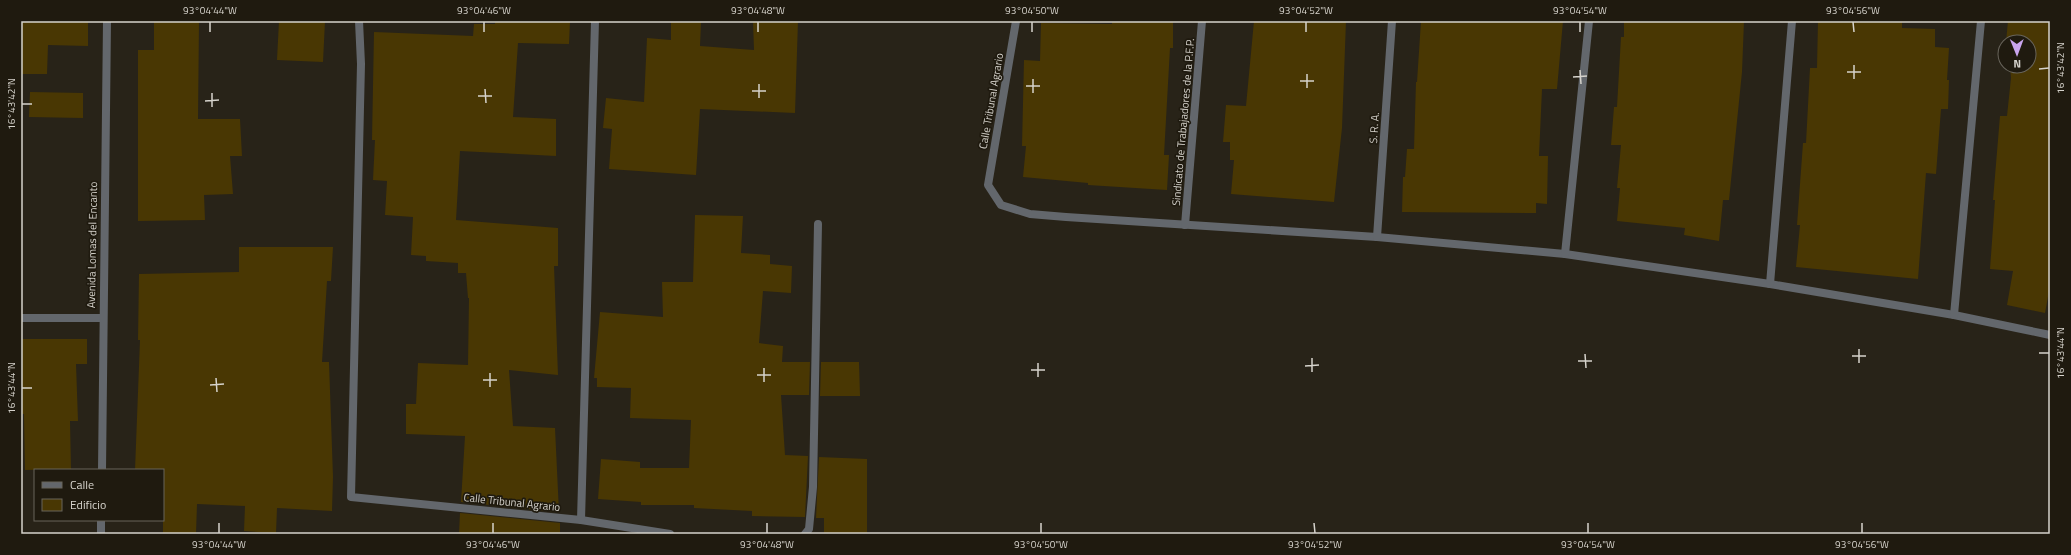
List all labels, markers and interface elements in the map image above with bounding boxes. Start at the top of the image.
text: 93°04'44"W [183,3,237,18]
text: 93°04'46"W [457,3,511,18]
text: 93°04'48"W [731,3,785,18]
text: 93°04'50"W [1005,3,1059,18]
text: 93°04'52"W [1279,3,1333,18]
text: 93°04'54"W [1553,3,1607,18]
text: 93°04'56"W [1826,3,1880,18]
north arrow [1997,34,2037,74]
street label: Sindicato de Trabajadores de la P.F.P. [1168,38,1198,206]
text: 16°43'42"N [2053,42,2068,94]
street label: Calle Tribunal Agrario [975,52,1007,150]
text: N [2013,56,2021,72]
text: 16°43'42"N [4,78,19,130]
street label: S. R. A. [1365,112,1383,144]
street label: Avenida Lomas del Encanto [83,181,101,308]
text: 16°43'44"N [2053,327,2068,379]
text: 16°43'44"N [4,362,19,414]
legend [34,469,164,521]
text: Calle [70,475,94,494]
street label: Calle Tribunal Agrario [463,489,561,515]
text: Edificio [70,495,106,514]
text: 93°04'44"W [192,537,246,552]
text: 93°04'46"W [466,537,520,552]
text: 93°04'48"W [740,537,794,552]
text: 93°04'50"W [1014,537,1068,552]
text: 93°04'52"W [1288,537,1342,552]
text: 93°04'54"W [1561,537,1615,552]
text: 93°04'56"W [1835,537,1889,552]

